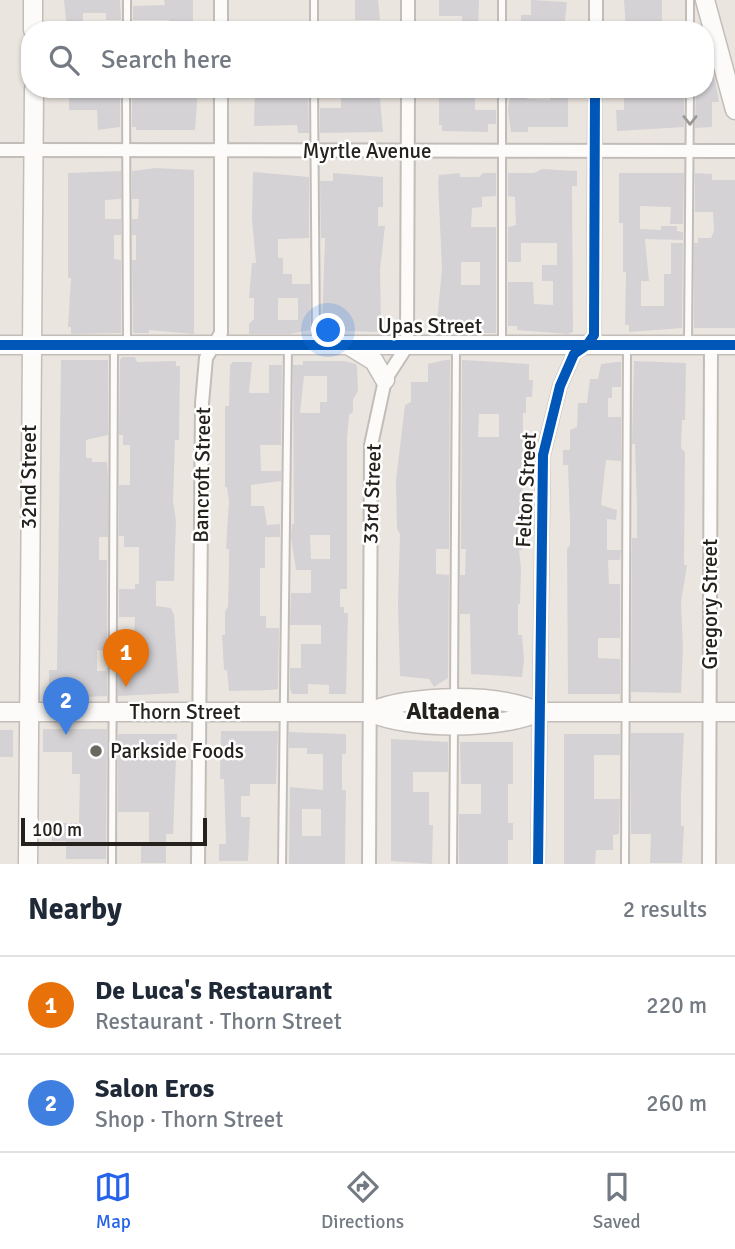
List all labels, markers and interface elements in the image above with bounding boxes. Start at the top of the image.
search box [21,21,714,98]
icon: search [45,41,83,79]
text: Search here [101,44,232,76]
one-way arrow [682,115,698,126]
street label: Myrtle Avenue [302,138,432,164]
your location [311,313,345,347]
street label: Upas Street [378,313,482,339]
street label: Bancroft Street [188,407,216,543]
street label: 32nd Street [16,425,42,529]
street label: Felton Street [510,432,542,548]
street label: 33rd Street [357,443,387,545]
street label: Gregory Street [697,539,723,669]
pin: 1 [103,629,149,687]
pin: 2 [43,677,89,735]
district label: Altadena [406,696,500,726]
street label: Thorn Street [129,699,241,725]
place label: Parkside Foods [110,738,244,764]
marker: Parkside Foods [88,743,104,759]
scale bar [21,815,206,847]
text: 100 m [32,818,82,842]
text: Nearby [28,891,122,928]
text: 2 results [623,895,707,924]
text: De Luca's Restaurant [95,975,332,1007]
text: 1 [45,991,57,1020]
text: 220 m [646,991,707,1020]
text: Restaurant · Thorn Street [95,1007,342,1036]
text: Salon Eros [95,1073,214,1105]
text: 2 [45,1089,57,1118]
text: 260 m [646,1089,707,1118]
text: Shop · Thorn Street [95,1105,283,1134]
tab: Map [94,1168,132,1234]
tab: Directions [321,1168,404,1234]
tab: Saved [593,1168,641,1234]

